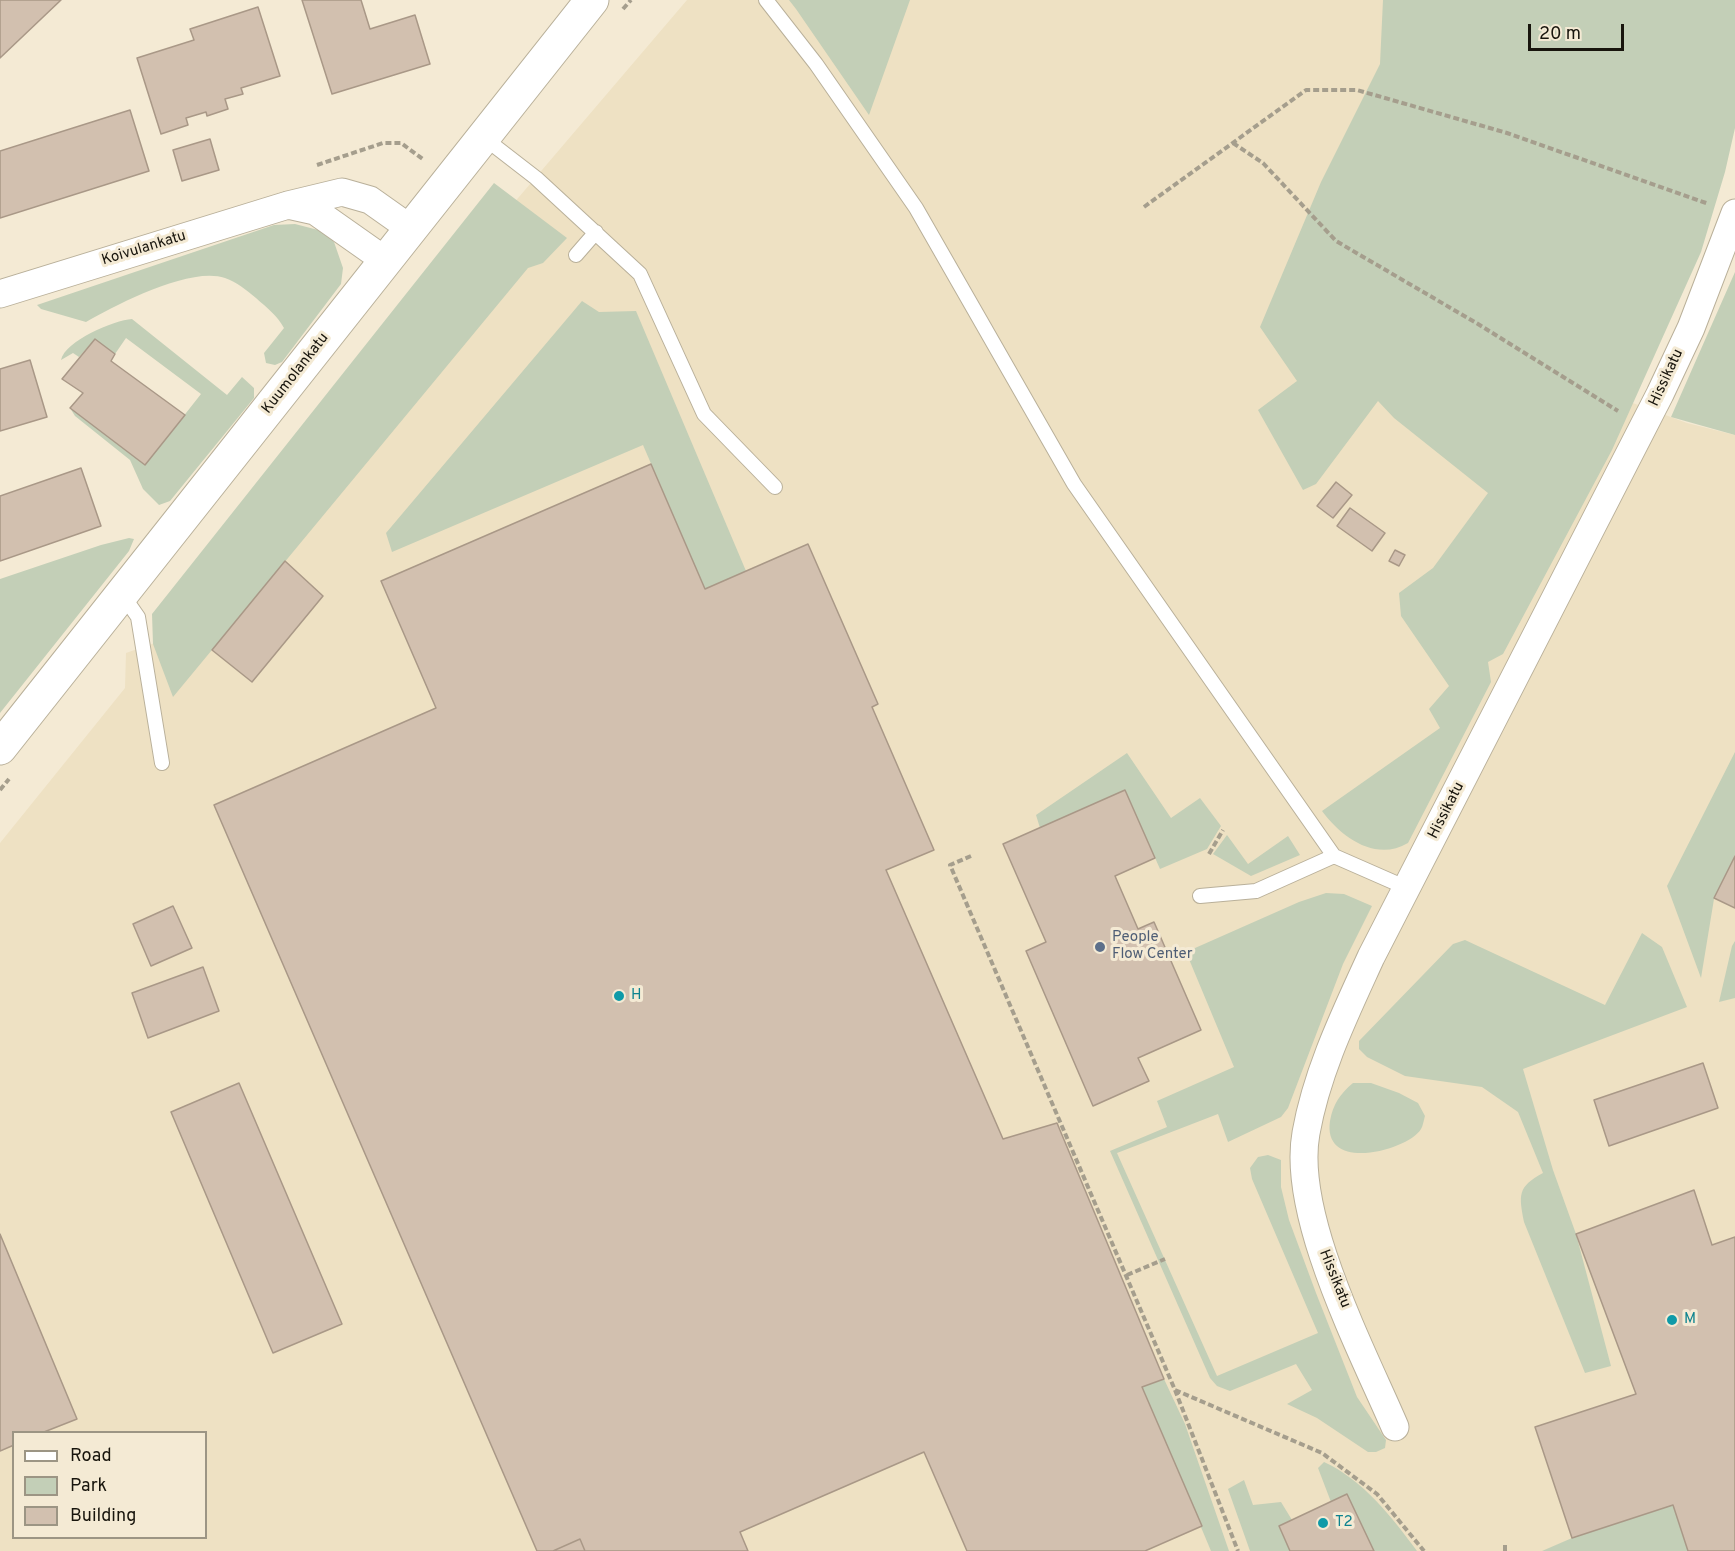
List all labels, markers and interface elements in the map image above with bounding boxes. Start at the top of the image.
scale bar [1531,12,1627,50]
text: 20 m [1539,23,1581,46]
street label: Koivulankatu [100,228,188,270]
street label: Kuumolankatu [259,330,333,418]
street label: Hissikatu [1646,346,1688,410]
street label: Hissikatu [1425,780,1469,842]
place label: People Flow Center [1112,929,1193,964]
marker: People Flow Center [1093,940,1107,954]
place label: H [631,987,641,1005]
marker: H [612,989,626,1003]
street label: Hissikatu [1314,1247,1354,1311]
place label: M [1684,1311,1696,1329]
marker: M [1665,1313,1679,1327]
legend [12,1431,207,1539]
text: Road [70,1445,112,1468]
text: Park [70,1475,107,1498]
text: Building [70,1505,136,1528]
place label: T2 [1335,1514,1353,1532]
marker: T2 [1316,1516,1330,1530]

